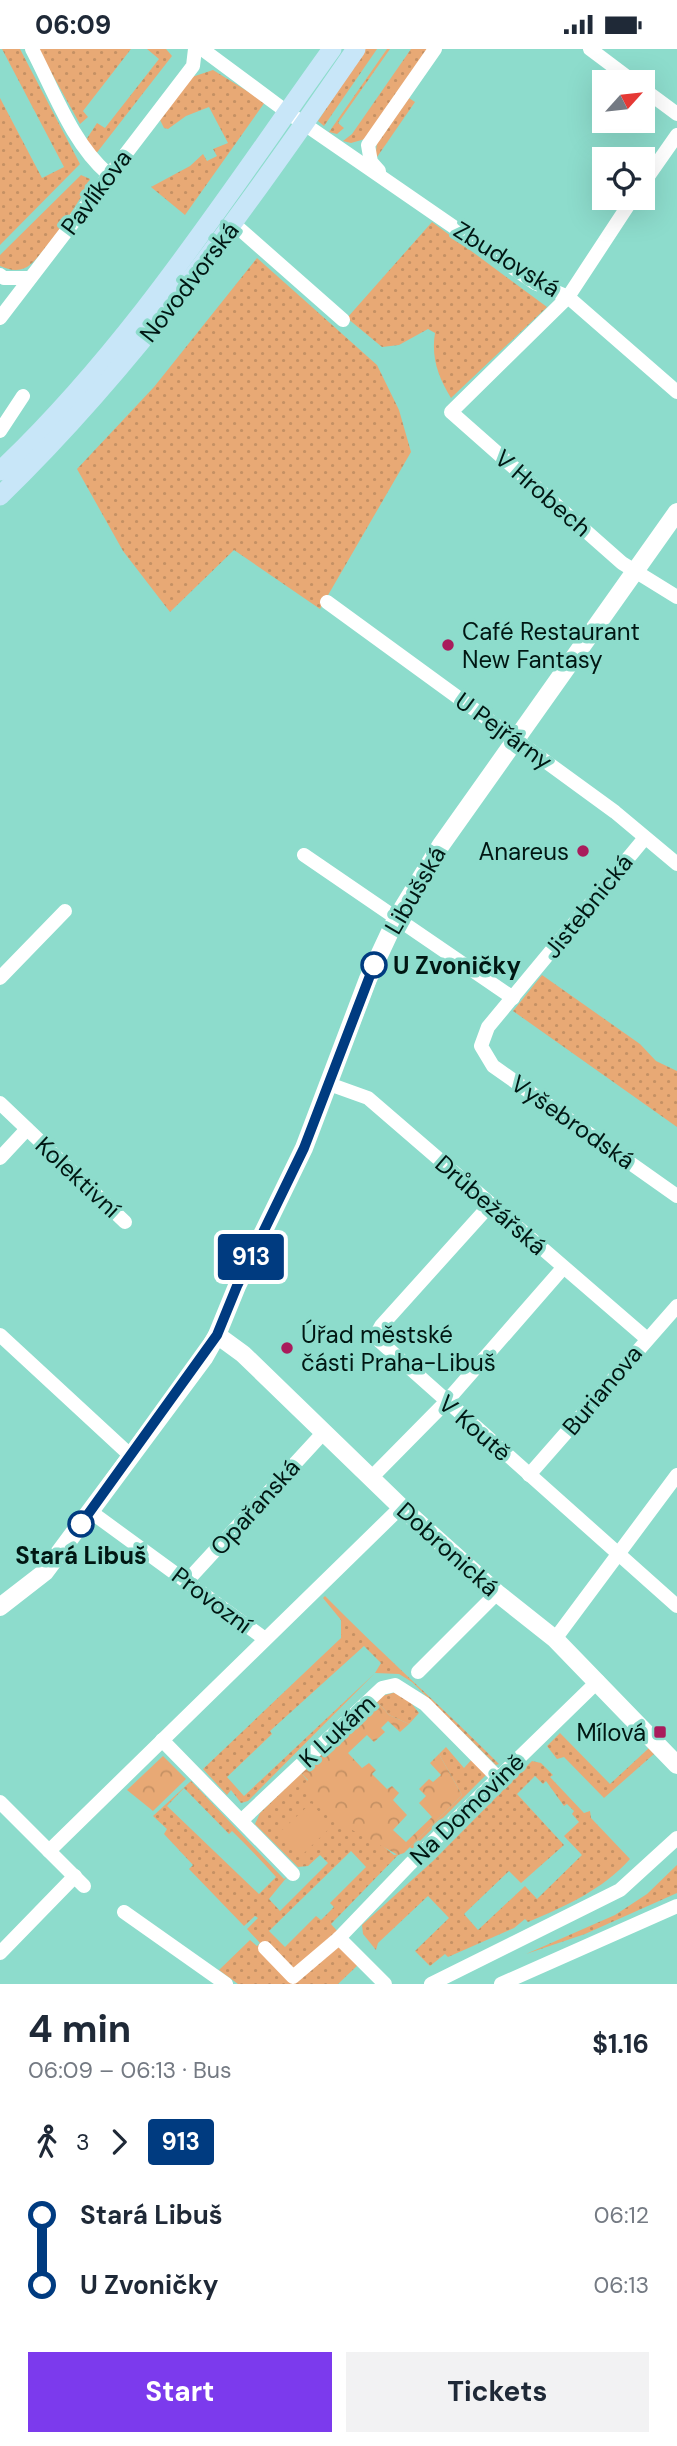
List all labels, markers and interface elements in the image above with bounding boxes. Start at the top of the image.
text: 06:09 [35,8,111,42]
north arrow [592,70,654,133]
map controls [592,70,655,210]
street label: Pavlíkova [54,143,138,241]
button: locate [592,147,655,210]
street label: Zbudovská [448,214,566,304]
street label: Novodvorská [133,216,245,348]
street label: V Hrobech [488,443,598,543]
place label: Café Restaurant New Fantasy [462,616,640,675]
marker: Café Restaurant New Fantasy [440,637,456,653]
street label: U Pejřárny [449,685,559,777]
place label: Anareus [478,836,569,867]
street label: Libušská [377,841,453,939]
marker: Anareus [575,843,591,859]
street label: Jistebnická [537,848,639,964]
place label: U Zvoničky [393,950,521,981]
marker: U Zvoničky [361,952,387,978]
street label: Vyšebrodská [505,1068,641,1176]
street label: Kolektivní [29,1130,128,1225]
street label: Drůbežářská [429,1148,553,1262]
line badge: 913 [211,1234,291,1280]
text: 913 [232,1241,270,1272]
place label: Úřad městské části Praha-Libuš [301,1319,496,1378]
street label: Burianova [555,1339,649,1441]
marker: Úřad městské části Praha-Libuš [279,1340,295,1356]
street label: V Koutě [432,1388,518,1468]
street label: Opařanská [204,1452,306,1562]
street label: Dobronická [391,1495,505,1603]
marker: Stará Libuš [68,1511,94,1537]
place label: Stará Libuš [15,1540,147,1571]
street label: Provozní [166,1560,259,1641]
street label: K Lukám [292,1688,382,1774]
place label: Mílová [576,1717,646,1748]
marker: Mílová [652,1724,668,1740]
street label: Na Domovině [403,1747,531,1871]
text: 4 min [28,2004,131,2054]
text: $1.16 [592,2027,649,2061]
text: 06:09 – 06:13 · Bus [28,2055,232,2085]
icon: walk [28,2123,66,2161]
icon: forward [100,2123,138,2161]
text: 913 [162,2126,200,2157]
text: 3 [76,2127,90,2157]
text: Stará Libuš [80,2198,223,2232]
text: 06:12 [594,2200,649,2230]
text: U Zvoničky [80,2268,219,2302]
text: 06:13 [593,2270,649,2300]
button: Start [28,2352,332,2432]
button: Tickets [346,2352,649,2432]

